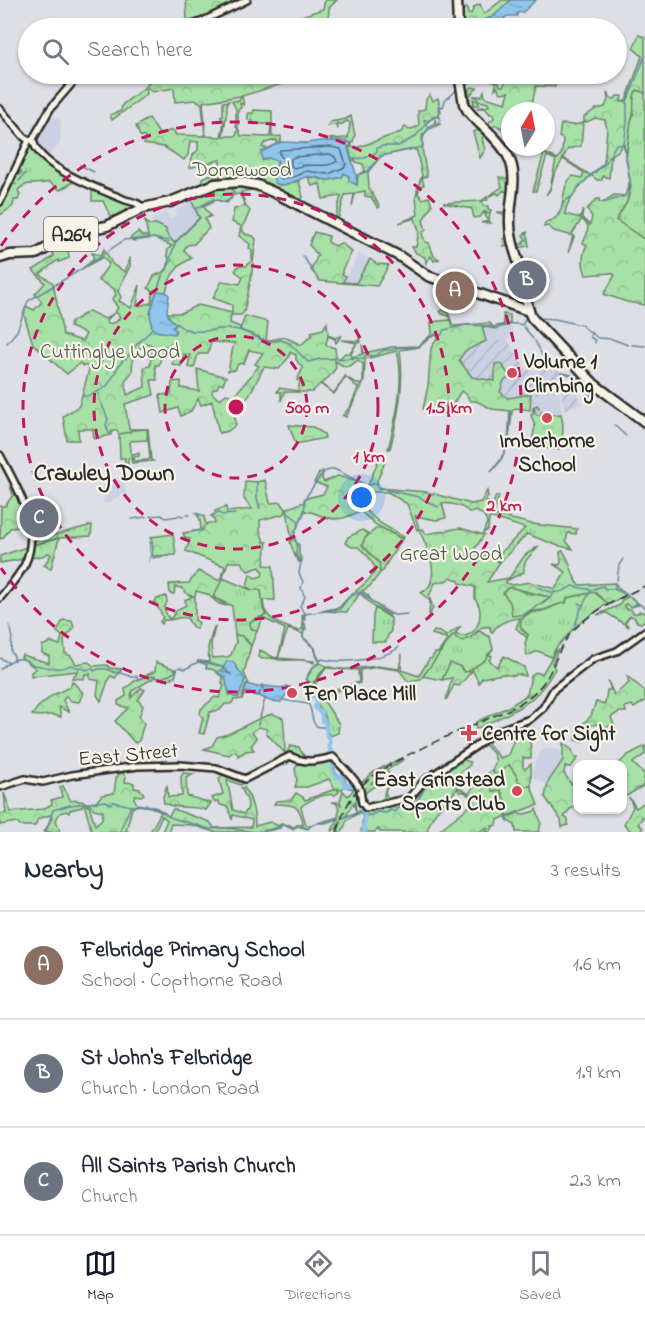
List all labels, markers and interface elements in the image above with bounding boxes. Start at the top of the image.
search box [18,18,627,84]
icon: search [39,35,72,68]
text: Search here [87,35,192,67]
north arrow [501,102,555,156]
park label: Domewood [191,156,292,186]
road number: A264 [44,217,98,251]
pin: B [508,258,546,302]
pin: A [436,268,474,314]
park label: Cuttinglye Wood [40,338,180,370]
place label: Volume 1 Climbing [523,348,598,404]
marker: Volume 1 Climbing [505,366,519,380]
text: 500 m [285,396,329,422]
text: 1.5 km [426,396,472,422]
centre of rings [226,397,246,417]
marker: Imberhorne School [540,411,554,425]
place label: Imberhorne School [499,427,595,481]
text: 1 km [353,445,385,471]
district label: Crawley Down [34,457,174,493]
your location [347,483,376,512]
text: 2 km [485,494,522,520]
pin: C [20,496,58,540]
park label: Great Wood [400,540,503,570]
place label: Fen Place Mill [303,680,416,710]
marker: Fen Place Mill [285,686,299,700]
place label: Centre for Sight [482,720,617,752]
marker: Centre for Sight [460,724,478,742]
street label: East Street [77,737,179,775]
map controls [573,760,627,814]
button: layers [573,760,627,814]
place label: East Grinstead Sports Club [374,766,506,820]
marker: East Grinstead Sports Club [510,784,524,798]
text: Nearby [24,852,103,890]
text: 3 results [551,857,621,886]
text: Felbridge Primary School [81,935,305,967]
text: A [37,951,50,980]
text: 1.6 km [572,951,621,980]
text: School · Copthorne Road [81,967,282,996]
text: St John's Felbridge [81,1043,252,1075]
text: B [37,1059,50,1088]
text: 1.9 km [575,1059,621,1088]
text: Church · London Road [81,1075,259,1104]
text: All Saints Parish Church [81,1151,296,1183]
text: C [38,1167,49,1196]
text: 2.3 km [569,1167,621,1196]
text: Church [81,1183,137,1212]
tab: Map [84,1247,117,1307]
tab: Directions [285,1247,351,1307]
tab: Saved [519,1247,561,1307]

